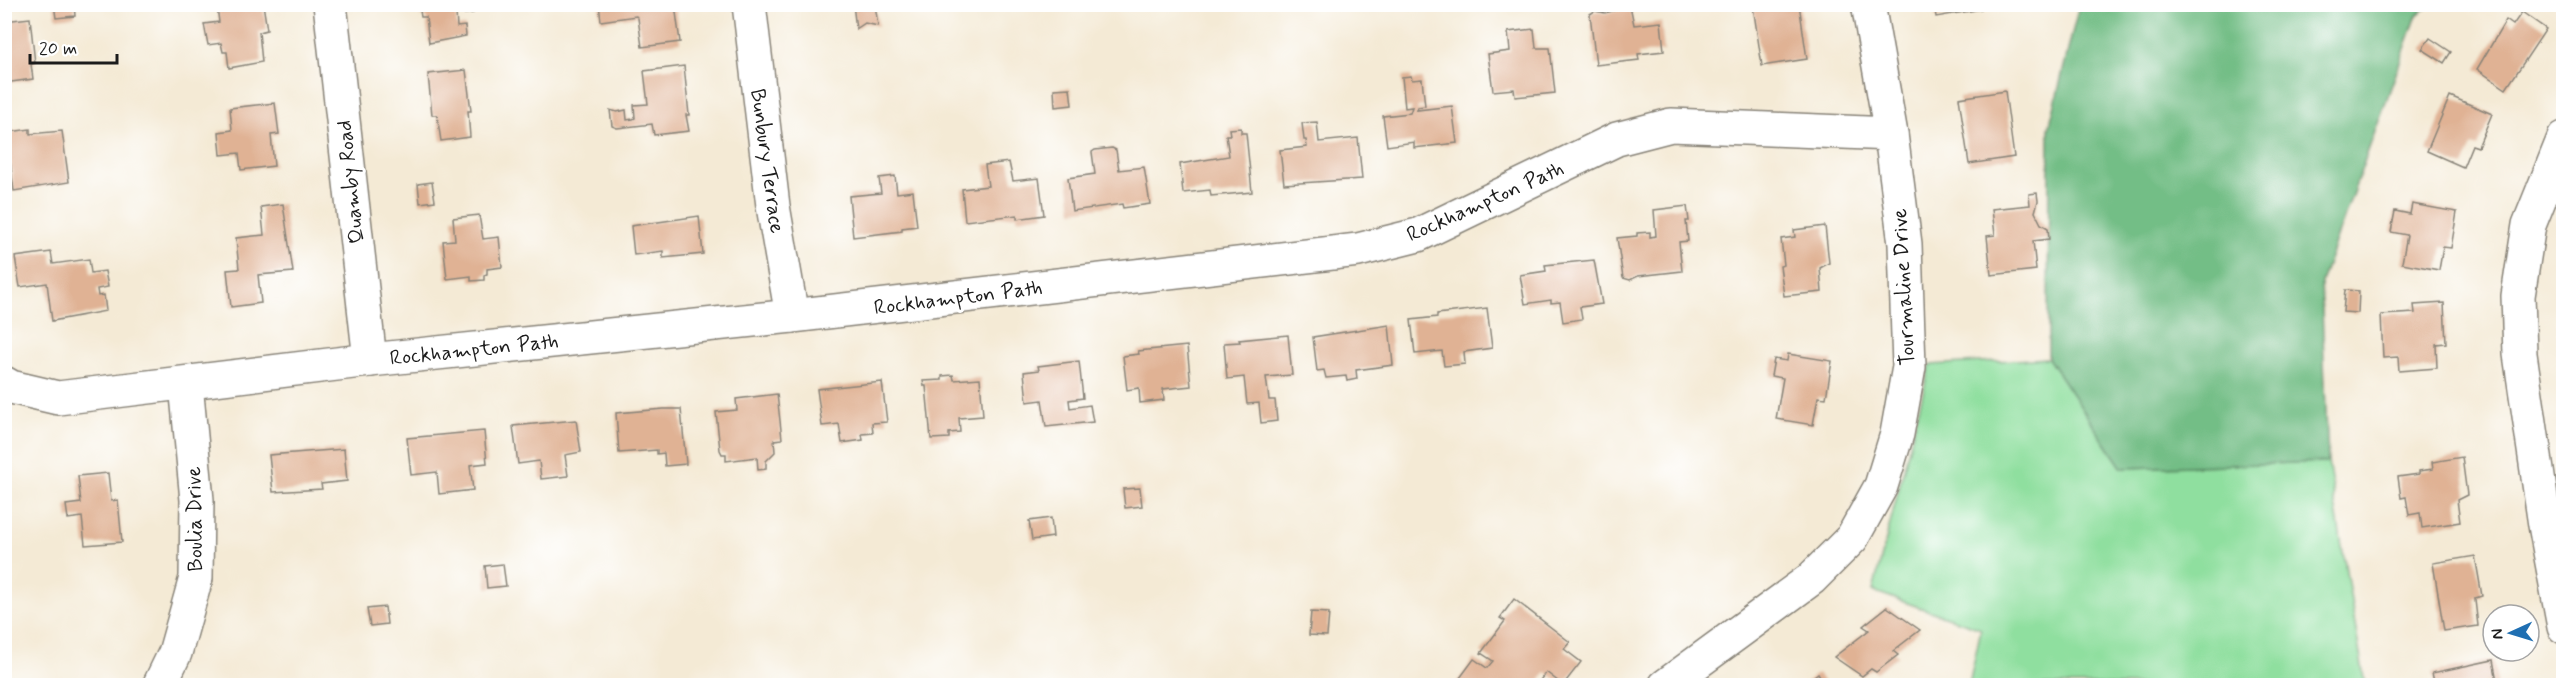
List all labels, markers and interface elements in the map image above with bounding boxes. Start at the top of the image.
scale bar [30,27,117,65]
text: 20 m [39,37,77,61]
street label: Bunbury Terrace [743,87,791,235]
street label: Quamby Road [331,119,371,245]
street label: Rockhampton Path [1402,155,1569,249]
street label: Tourmaline Drive [1886,207,1922,366]
street label: Rockhampton Path [872,274,1044,322]
street label: Rockhampton Path [388,327,560,373]
street label: Boulia Drive [180,466,210,572]
north arrow [2481,603,2541,663]
text: N [2487,628,2508,640]

